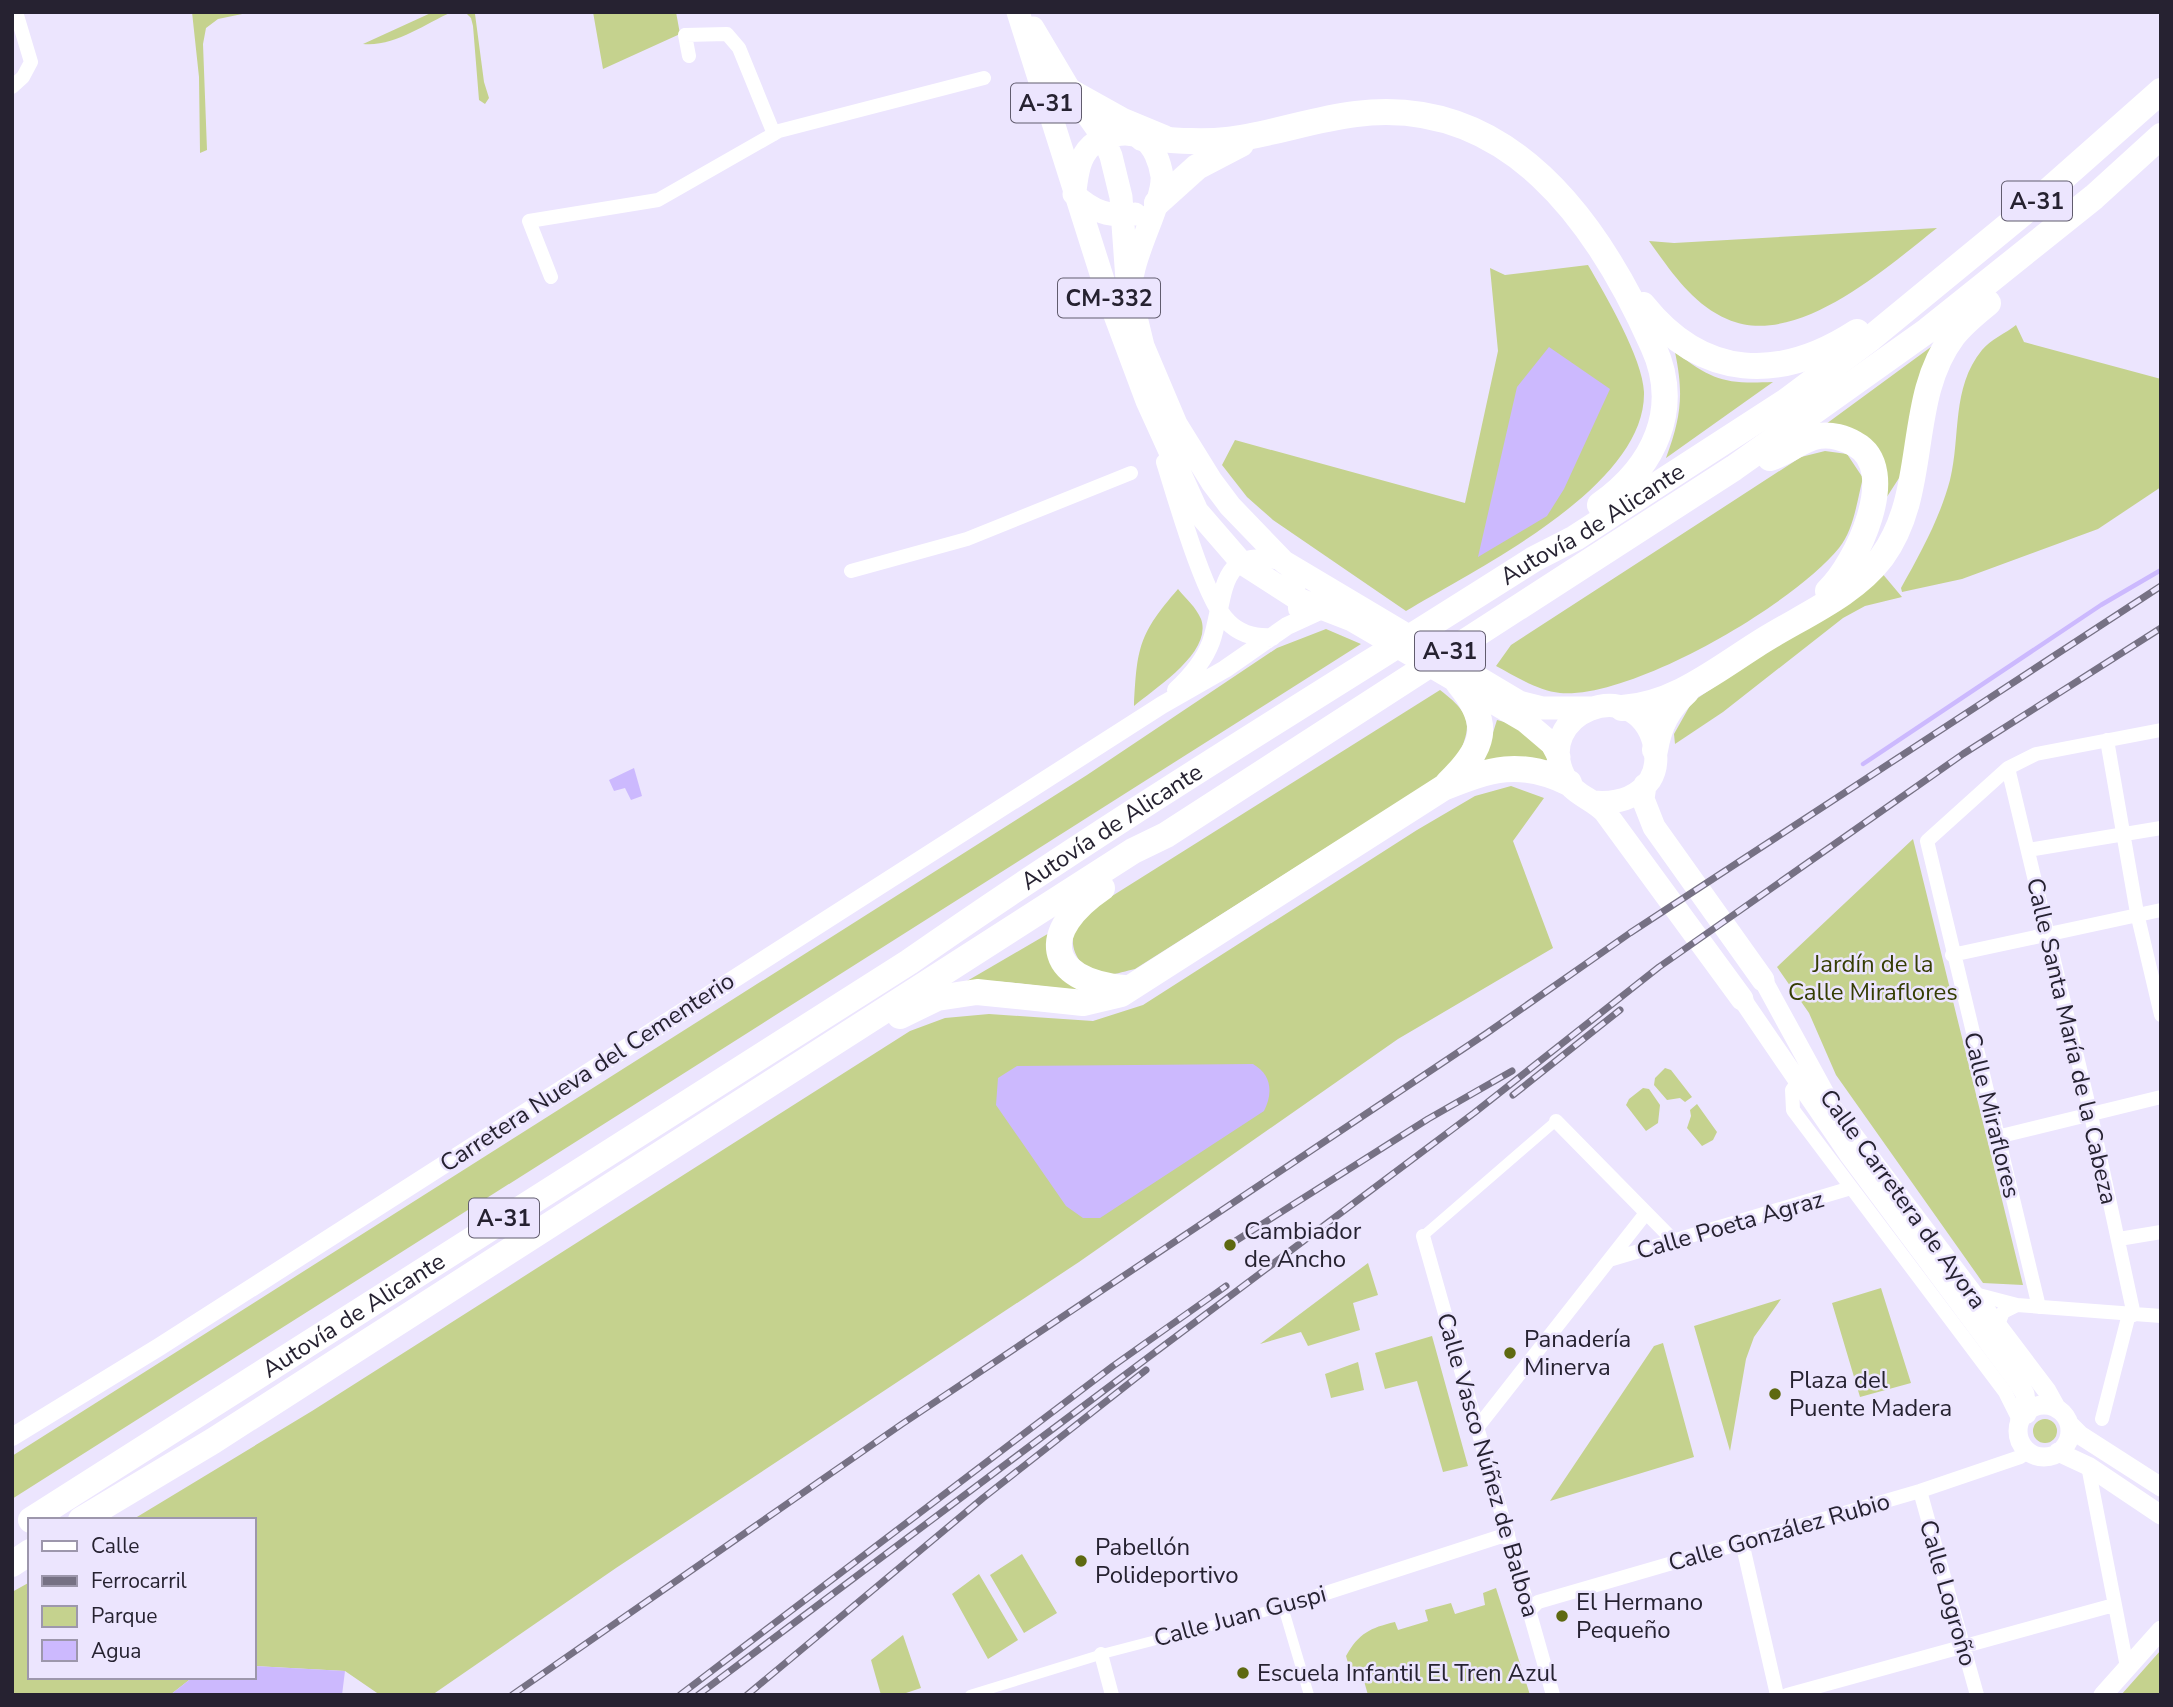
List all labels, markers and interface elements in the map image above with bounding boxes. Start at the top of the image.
road number: A-31 [1011,83,1081,122]
road number: A-31 [2002,182,2072,220]
road number: CM-332 [1058,278,1160,318]
street label: Autovía de Alicante [1494,455,1691,593]
road number: A-31 [1415,632,1485,670]
street label: Autovía de Alicante [1014,756,1209,897]
street label: Calle Santa María de la Cabeza [2019,875,2125,1207]
park label: Jardín de la Calle Miraflores [1788,948,1958,1008]
street label: Carretera Nueva del Cementerio [434,965,740,1179]
street label: Calle Miraflores [1956,1029,2028,1201]
street label: Calle Carretera de Ayora [1812,1083,1994,1315]
street label: Calle Poeta Agraz [1633,1183,1827,1267]
road number: A-31 [469,1198,539,1238]
place label: Cambiador de Ancho [1244,1215,1362,1275]
marker: Cambiador de Ancho [1222,1237,1238,1253]
street label: Autovía de Alicante [256,1245,451,1385]
street label: Calle Vasco Núñez de Balboa [1429,1309,1547,1621]
place label: Panadería Minerva [1524,1323,1631,1383]
marker: Panadería Minerva [1502,1345,1518,1361]
place label: Plaza del Puente Madera [1789,1364,1952,1424]
marker: Plaza del Puente Madera [1767,1386,1783,1402]
street label: Calle González Rubio [1665,1485,1893,1579]
street label: Calle Logroño [1912,1516,1984,1670]
legend [28,1518,256,1679]
place label: Pabellón Polideportivo [1095,1531,1239,1591]
text: Calle [91,1532,139,1560]
marker: Pabellón Polideportivo [1073,1553,1089,1569]
text: Ferrocarril [91,1567,188,1595]
street label: Calle Juan Guspi [1150,1578,1330,1654]
place label: El Hermano Pequeño [1576,1586,1703,1646]
text: Parque [91,1602,158,1630]
marker: El Hermano Pequeño [1554,1608,1570,1624]
text: Agua [91,1637,141,1665]
place label: Escuela Infantil El Tren Azul [1257,1657,1557,1689]
marker: Escuela Infantil El Tren Azul [1235,1665,1251,1681]

